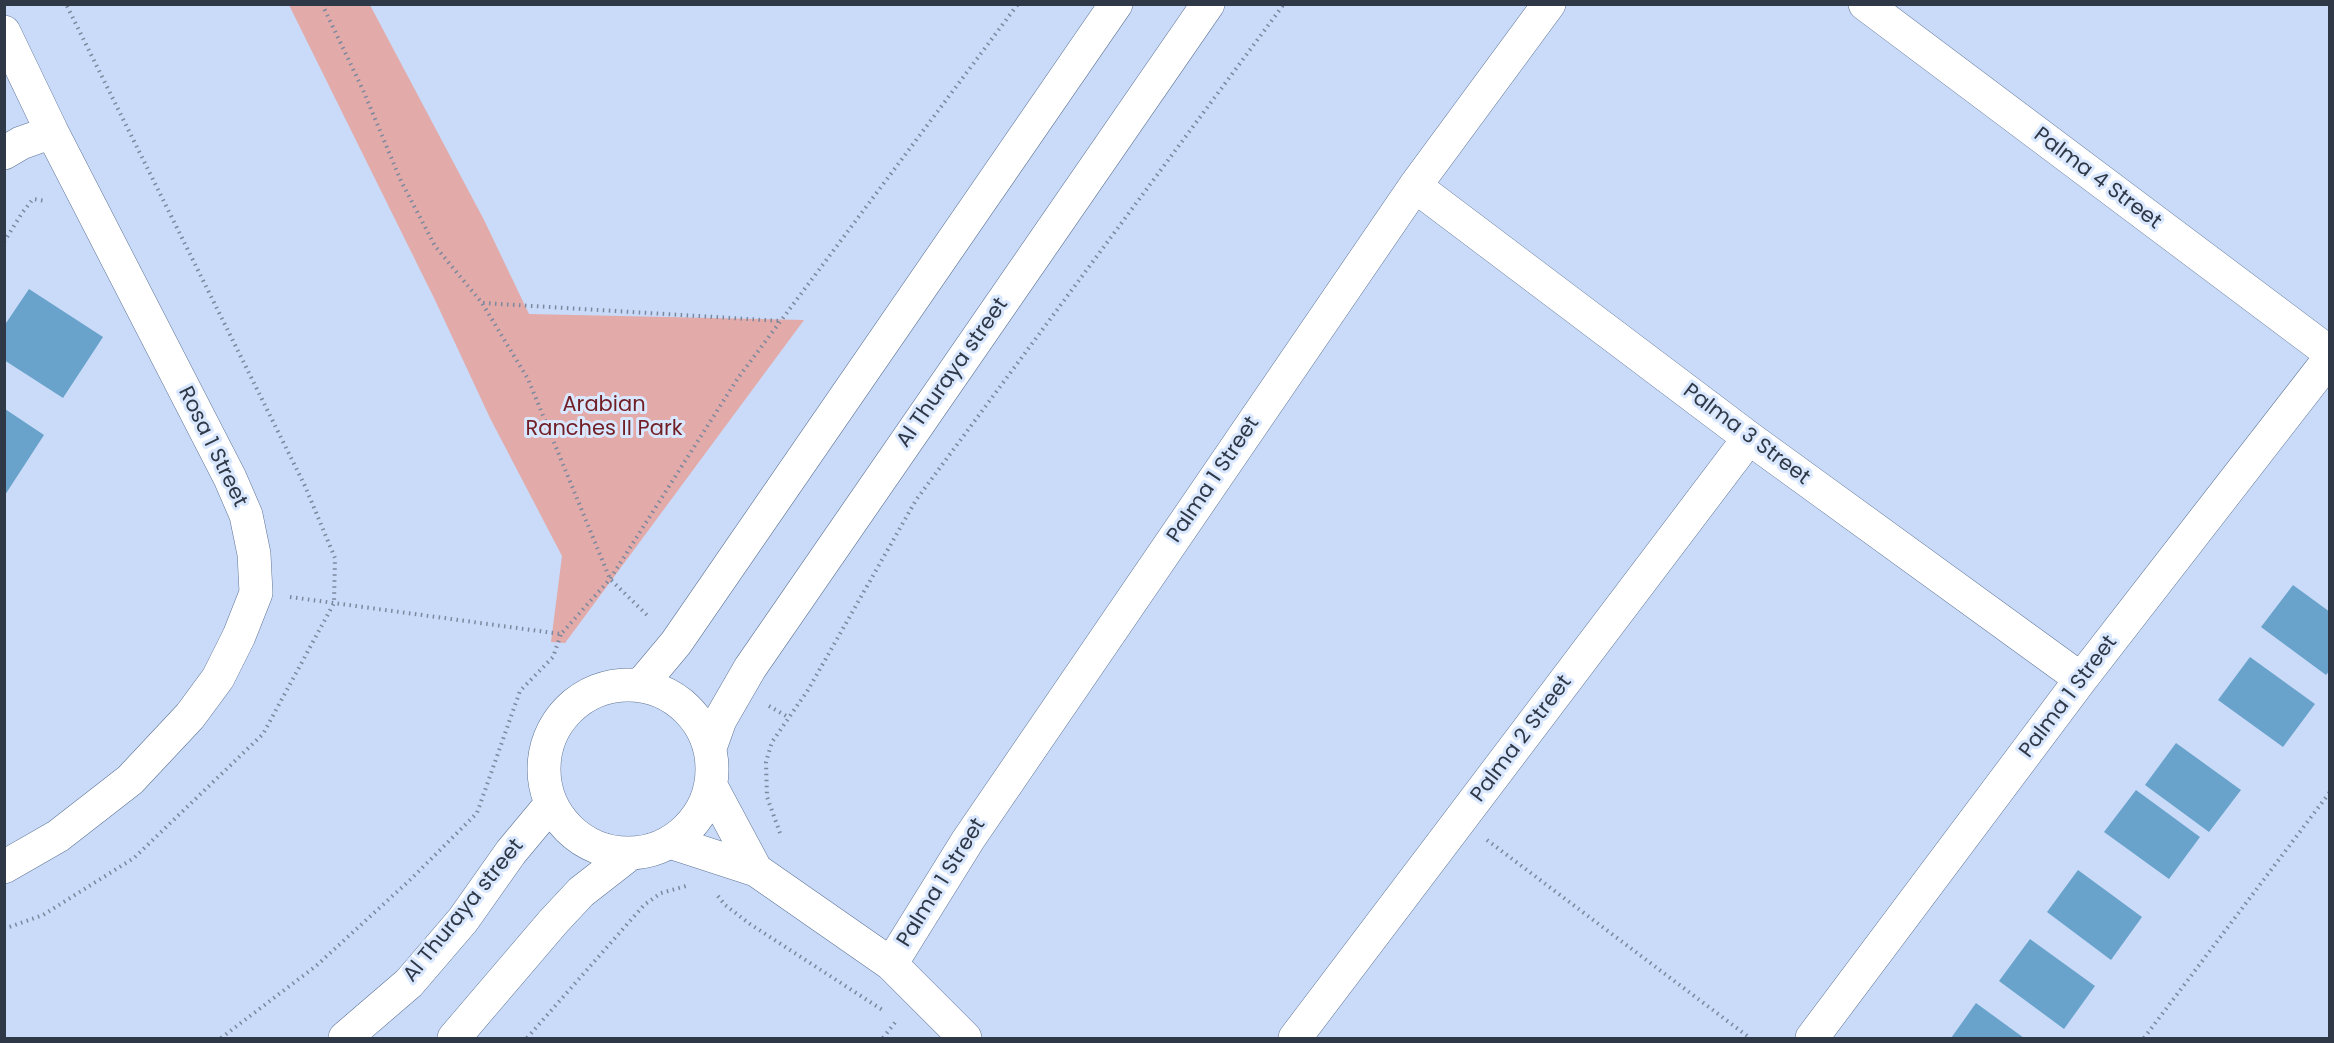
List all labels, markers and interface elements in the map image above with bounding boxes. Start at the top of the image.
street label: Palma 4 Street [2028,123,2166,235]
street label: Al Thuraya street [892,293,1014,453]
street label: Palma 3 Street [1678,379,1814,491]
street label: Rosa 1 Street [172,383,252,511]
park label: Arabian Ranches II Park [525,393,683,443]
street label: Palma 1 Street [1163,412,1265,548]
street label: Palma 1 Street [2015,631,2123,763]
street label: Palma 2 Street [1466,671,1578,807]
street label: Palma 1 Street [892,814,992,952]
street label: Al Thuraya street [399,834,529,988]

